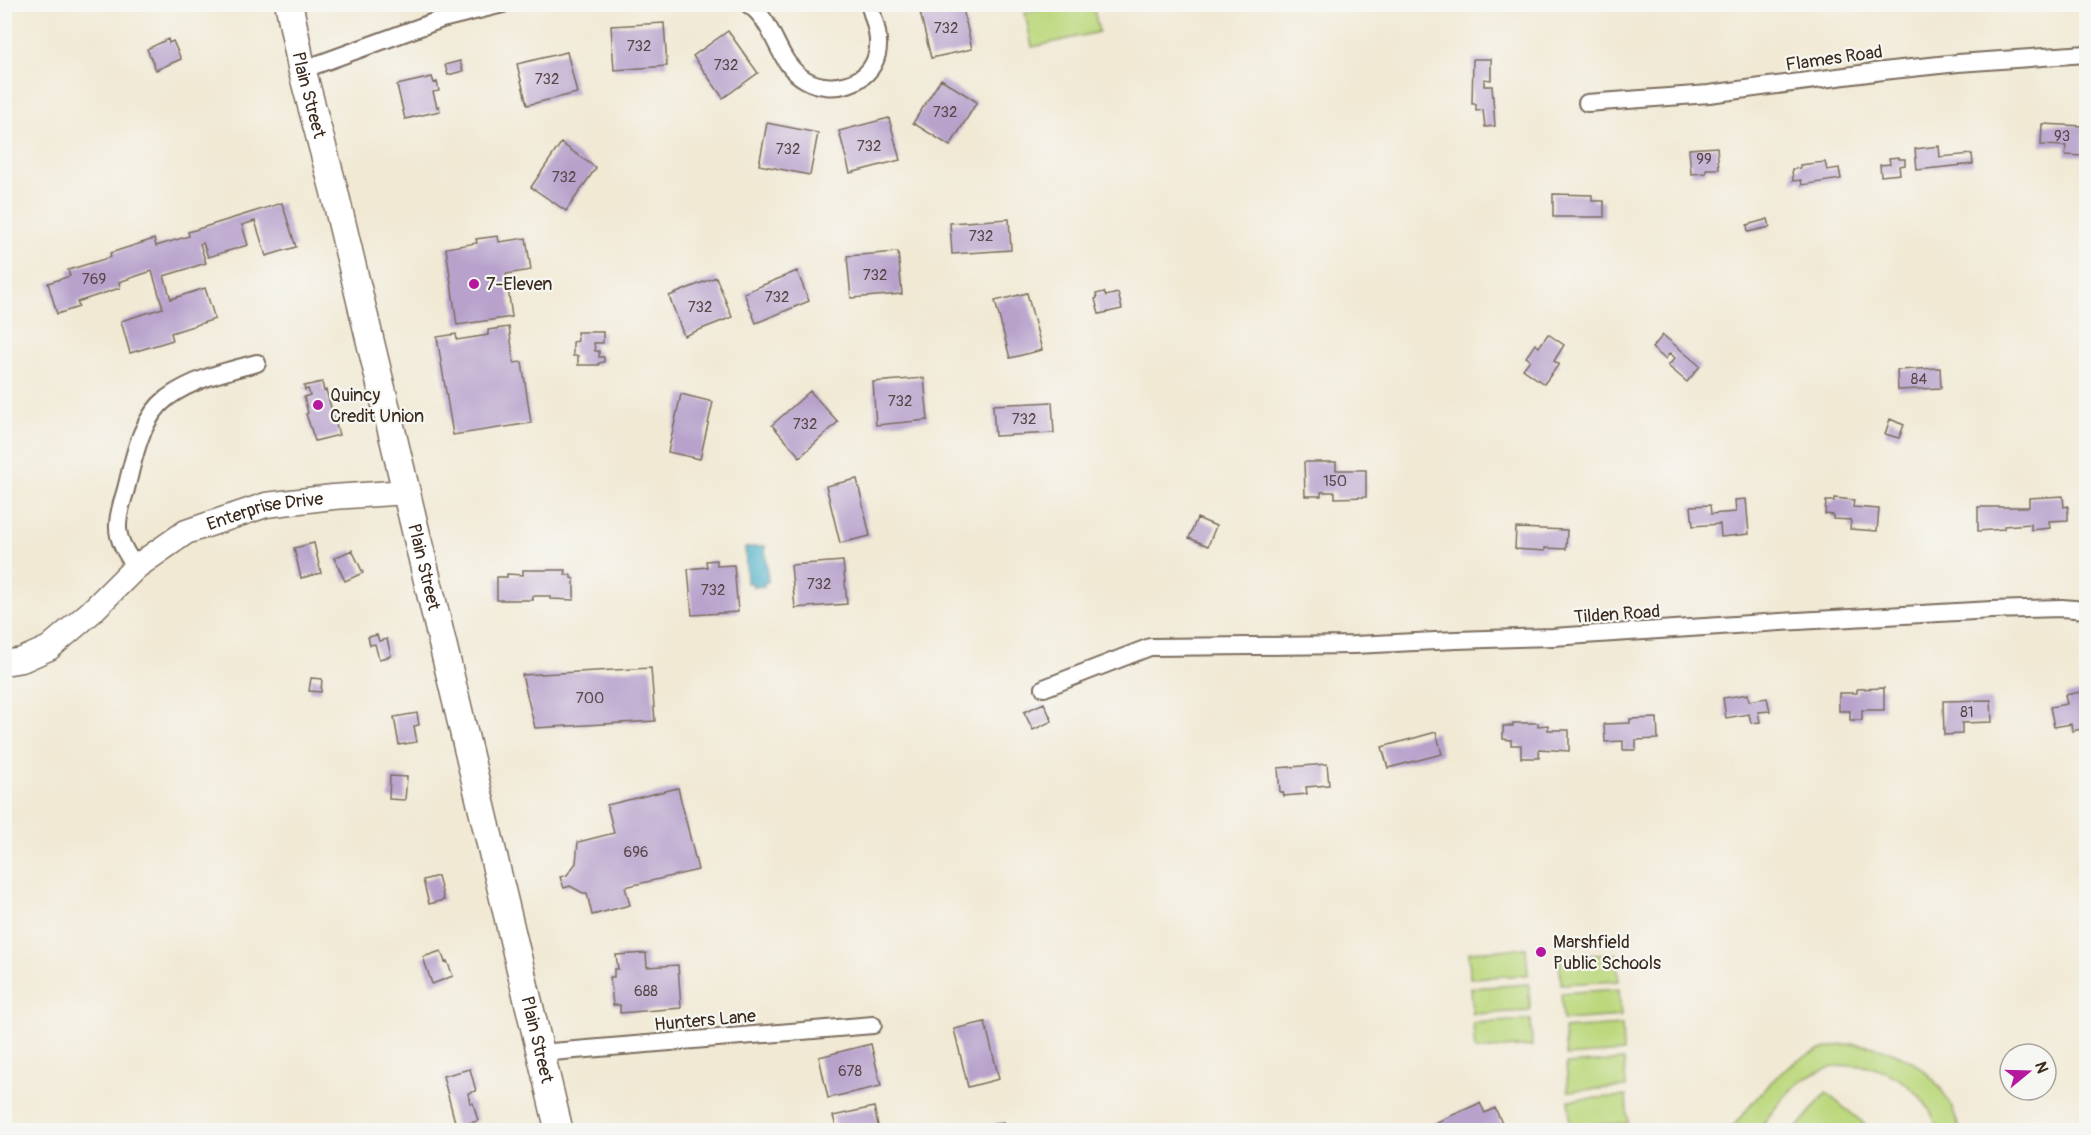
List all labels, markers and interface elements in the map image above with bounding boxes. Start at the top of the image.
house number: 732 [934,19,958,38]
house number: 732 [627,37,651,56]
street label: Flames Road [1784,40,1884,77]
street label: Plain Street [287,50,331,141]
house number: 732 [714,56,738,75]
house number: 732 [535,70,559,89]
house number: 732 [933,103,957,122]
house number: 93 [2054,127,2070,146]
house number: 732 [857,137,881,156]
house number: 732 [776,140,800,159]
house number: 99 [1696,150,1712,169]
house number: 732 [552,168,576,187]
house number: 732 [969,227,993,246]
house number: 732 [863,266,887,285]
house number: 769 [82,270,106,289]
place label: 7-Eleven [486,273,553,296]
marker: 7-Eleven [467,277,481,291]
house number: 732 [765,288,789,307]
house number: 732 [688,298,712,317]
house number: 84 [1911,370,1927,389]
place label: Quincy Credit Union [330,384,424,428]
house number: 732 [888,392,912,411]
marker: Quincy Credit Union [311,398,325,412]
house number: 732 [1012,410,1036,429]
house number: 732 [793,415,817,434]
house number: 150 [1323,472,1347,491]
street label: Enterprise Drive [204,487,325,536]
street label: Plain Street [402,521,445,613]
house number: 732 [807,575,831,594]
house number: 732 [701,581,725,600]
street label: Tilden Road [1573,600,1661,629]
house number: 700 [576,689,604,708]
house number: 81 [1960,703,1974,722]
house number: 696 [623,843,649,862]
place label: Marshfield Public Schools [1553,931,1661,975]
marker: Marshfield Public Schools [1534,945,1548,959]
house number: 688 [634,982,658,1001]
street label: Plain Street [515,994,559,1086]
street label: Hunters Lane [653,1005,757,1036]
north arrow [1998,1042,2058,1102]
text: N [2030,1059,2053,1076]
house number: 678 [838,1062,862,1081]

